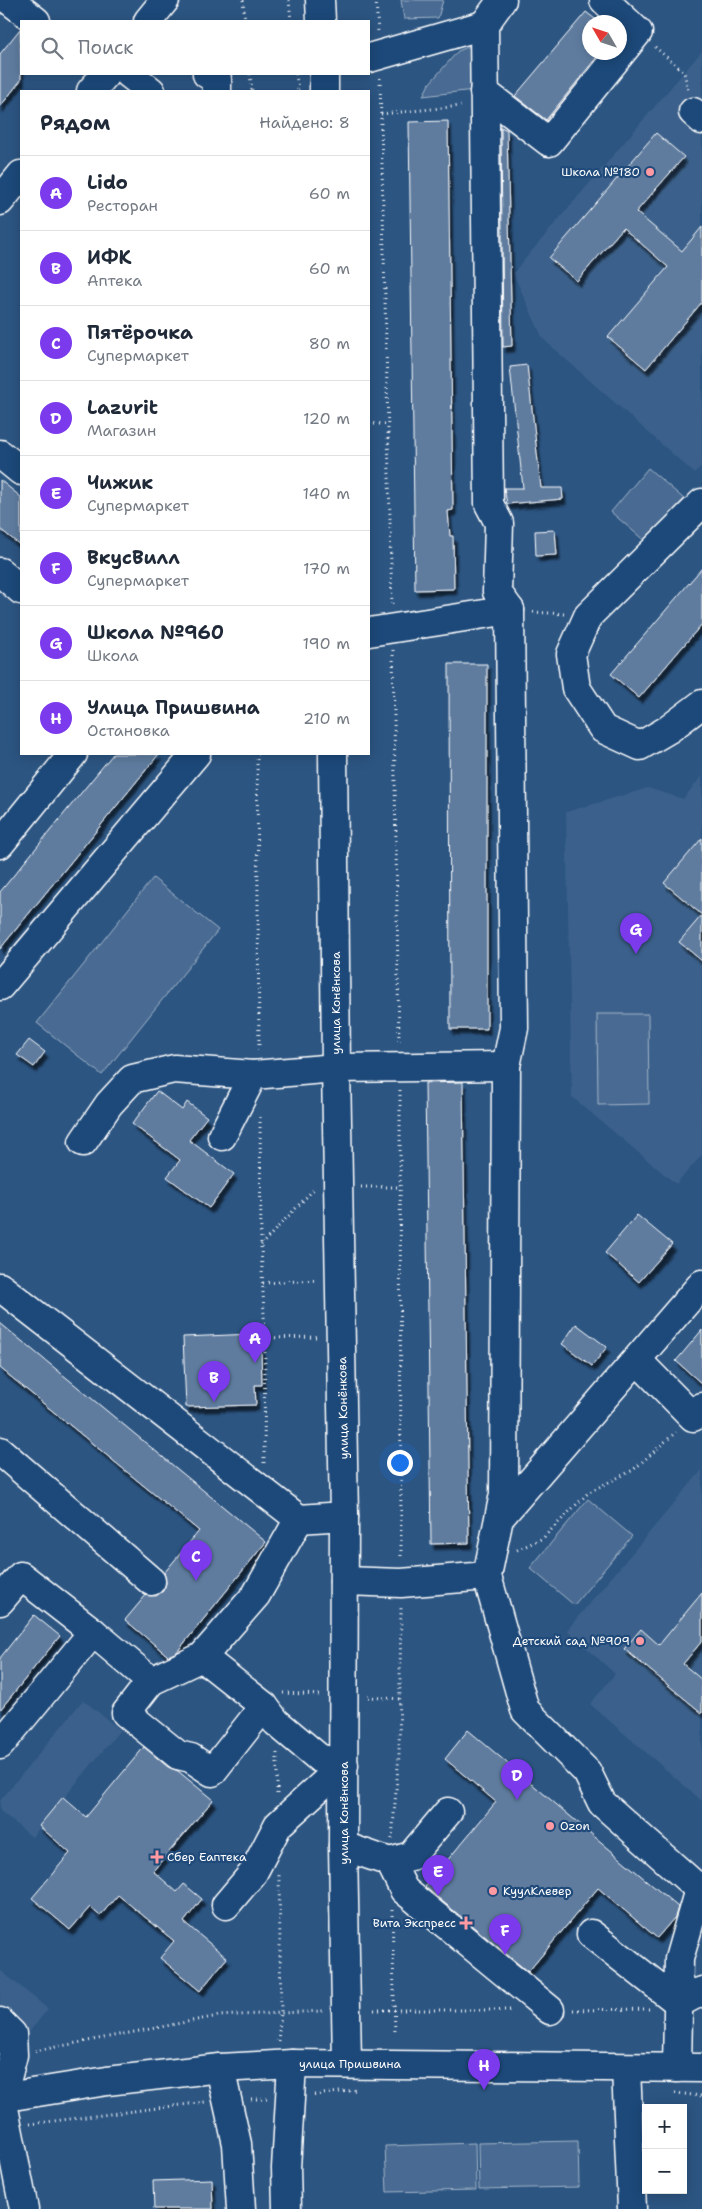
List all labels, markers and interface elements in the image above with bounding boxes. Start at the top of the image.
north arrow [582,15,627,60]
search box [20,20,370,75]
icon: search [38,34,66,62]
text: Поиск [78,35,133,60]
text: Рядом [40,109,110,137]
text: Найдено: 8 [259,112,350,133]
place label: Школа №180 [561,164,640,180]
marker: Школа №180 [644,166,656,178]
text: Lido [87,170,128,195]
text: A [50,183,62,204]
text: 60 m [309,183,350,204]
text: Ресторан [87,195,158,216]
text: ИФК [87,245,131,270]
text: B [51,258,61,279]
text: 60 m [309,258,350,279]
text: Аптека [87,270,142,291]
text: Пятёрочка [87,320,193,345]
text: C [51,333,61,354]
text: 80 m [309,333,350,354]
text: Супермаркет [87,345,189,366]
text: Lazurit [87,395,158,420]
text: D [50,408,62,429]
text: 120 m [303,408,350,429]
text: Магазин [87,420,156,441]
text: Чижик [87,470,153,495]
text: E [51,483,61,504]
text: 140 m [303,483,350,504]
text: Супермаркет [87,495,189,516]
text: ВкусВилл [87,545,180,570]
text: F [51,558,61,579]
text: 170 m [303,558,350,579]
text: Супермаркет [87,570,189,591]
text: Школа №960 [87,620,224,645]
text: G [50,633,62,654]
text: 190 m [303,633,350,654]
text: Школа [87,645,139,666]
text: Улица Пришвина [87,695,260,720]
text: H [50,708,62,729]
text: 210 m [303,708,350,729]
text: Остановка [87,720,170,741]
pin: G [620,913,652,954]
street label: улица Конёнкова [328,951,344,1054]
pin: A [239,1322,271,1363]
street label: улица Конёнкова [334,1356,352,1460]
pin: B [198,1361,230,1402]
your location [387,1450,413,1476]
pin: C [180,1540,212,1581]
place label: Детский сад №909 [513,1633,630,1649]
marker: Детский сад №909 [634,1635,646,1647]
pin: D [501,1759,533,1800]
street label: улица Конёнкова [336,1761,352,1864]
place label: Ozon [560,1818,590,1834]
marker: Ozon [544,1820,556,1832]
place label: Сбер Еаптека [167,1849,247,1865]
marker: Сбер Еаптека [151,1851,163,1863]
pin: E [422,1855,454,1896]
place label: КуулКлевер [503,1883,572,1899]
marker: КуулКлевер [487,1885,499,1897]
pin: F [489,1914,521,1955]
place label: Вита Экспресс [373,1915,456,1931]
marker: Вита Экспресс [460,1917,472,1929]
pin: H [468,2049,500,2090]
street label: улица Пришвина [299,2056,402,2072]
map controls [642,2104,687,2194]
button: + [642,2104,687,2149]
button: − [642,2149,687,2194]

